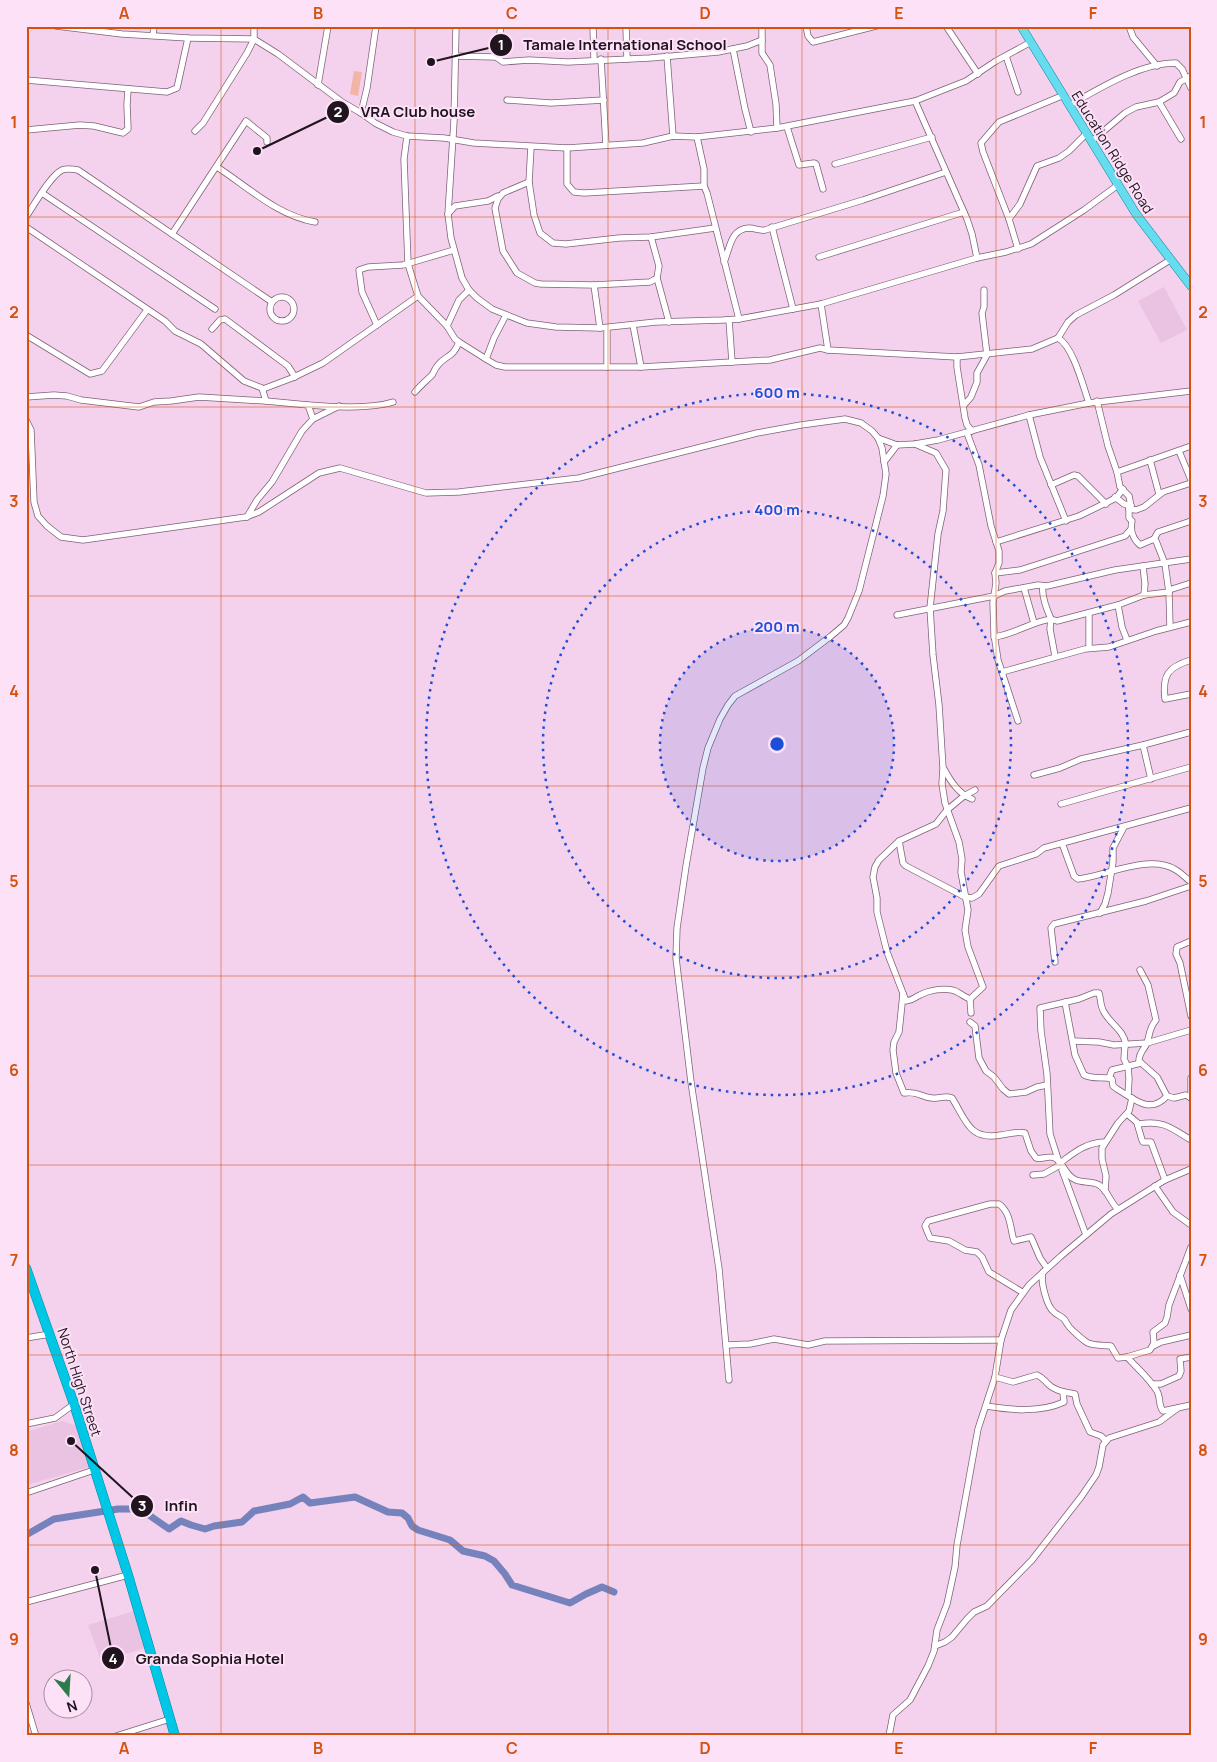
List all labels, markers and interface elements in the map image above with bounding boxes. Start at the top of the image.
text: A [119,2,130,24]
text: B [313,2,323,24]
text: C [506,2,518,24]
text: D [699,2,711,24]
text: E [894,2,904,24]
text: F [1089,2,1098,24]
callout: Tamale International School [489,30,737,60]
text: 1 [498,34,504,55]
text: Tamale International School [523,34,727,55]
street label: Education Ridge Road [1068,87,1158,217]
callout: VRA Club house [326,97,485,127]
text: 2 [334,101,343,122]
text: VRA Club house [361,101,475,122]
text: 1 [10,111,18,133]
text: 1 [1199,111,1207,133]
text: 2 [9,301,19,323]
text: 2 [1198,301,1208,323]
text: 600 m [754,382,800,403]
text: 3 [9,490,19,512]
text: 3 [1198,490,1208,512]
text: 400 m [754,499,800,520]
text: 200 m [754,616,800,637]
text: 4 [9,680,19,702]
text: 4 [1198,680,1208,702]
centre of rings [768,735,786,753]
text: 5 [9,870,19,892]
text: 5 [1198,870,1208,892]
text: 6 [9,1059,19,1081]
text: 6 [1198,1059,1208,1081]
text: 7 [10,1249,18,1271]
text: 7 [1199,1249,1207,1271]
street label: North High Street [54,1325,107,1439]
text: 8 [9,1439,19,1461]
text: 8 [1198,1439,1208,1461]
callout: Infin [130,1491,208,1521]
text: 3 [138,1495,146,1516]
text: Infin [164,1495,198,1516]
text: 9 [9,1628,19,1650]
text: 9 [1198,1628,1208,1650]
callout: Granda Sophia Hotel [100,1643,294,1673]
text: 4 [108,1648,118,1669]
text: Granda Sophia Hotel [136,1648,284,1669]
north arrow [42,1670,92,1720]
text: N [64,1696,80,1717]
text: A [119,1737,130,1759]
text: B [313,1737,323,1759]
text: C [506,1737,518,1759]
text: D [699,1737,711,1759]
text: E [894,1737,904,1759]
text: F [1089,1737,1098,1759]

